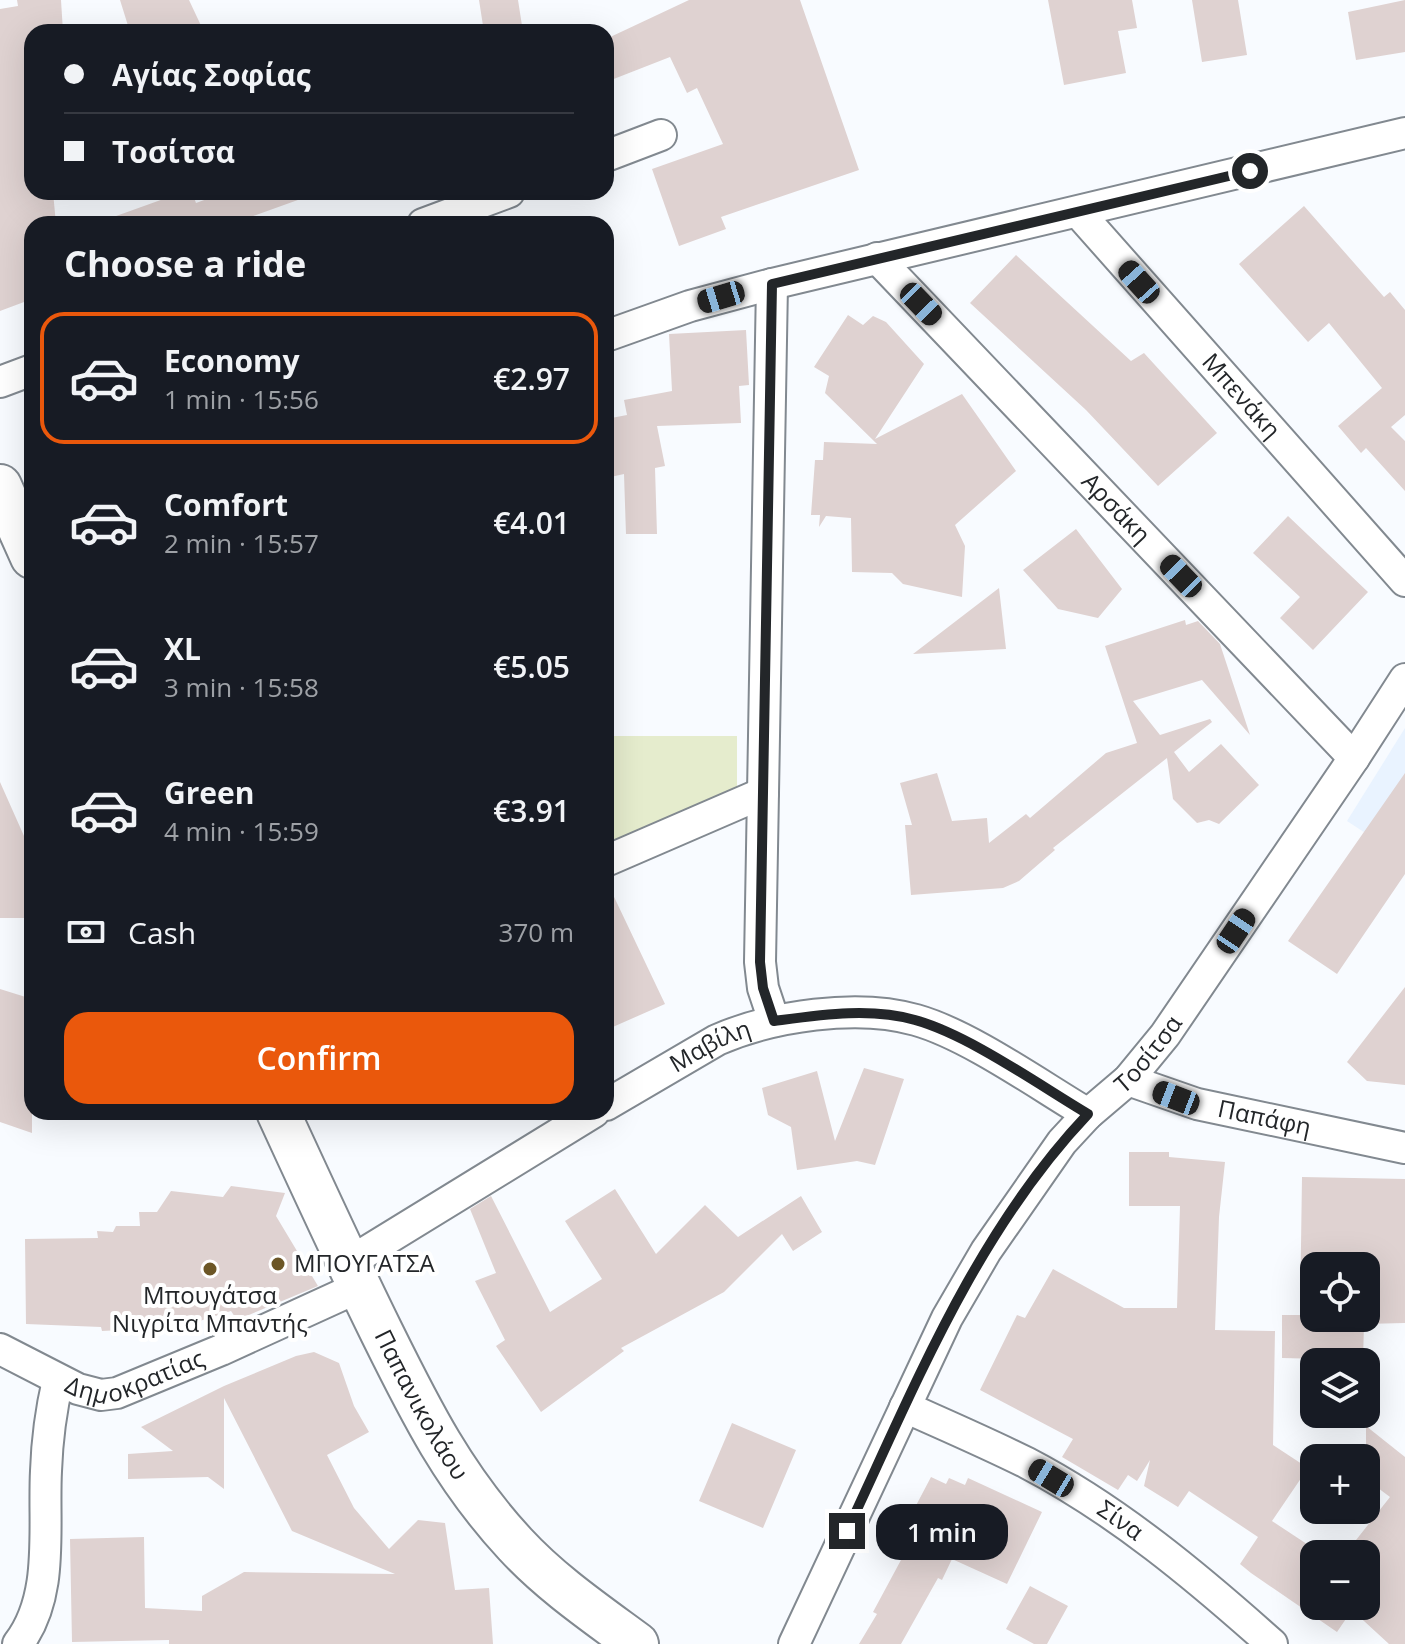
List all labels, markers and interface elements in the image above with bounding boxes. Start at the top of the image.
text: Αγίας Σοφίας [112,54,311,95]
text: Τοσίτσα [112,131,235,172]
route start [1232,153,1268,189]
text: Choose a ride [64,239,306,288]
car [1114,256,1164,308]
car [896,278,946,330]
car [695,279,747,315]
text: Economy [164,340,300,381]
icon: car [68,342,140,414]
street label: Μπενάκη [1196,345,1289,445]
text: €2.97 [493,358,570,399]
text: 1 min · 15:56 [164,381,319,417]
street label: Αρσάκη [1075,465,1159,550]
text: Comfort [164,484,288,525]
icon: car [68,486,140,558]
text: €4.01 [493,502,570,543]
text: 2 min · 15:57 [164,525,319,561]
car [1156,550,1206,602]
text: XL [164,628,201,669]
icon: car [68,630,140,702]
text: €5.05 [493,646,570,687]
text: 3 min · 15:58 [164,669,319,705]
text: Green [164,772,255,813]
icon: car [68,774,140,846]
text: €3.91 [493,790,570,831]
text: 4 min · 15:59 [164,813,319,849]
car [1213,904,1259,958]
icon: cash [64,910,108,954]
text: Cash [128,912,196,953]
text: 370 m [499,914,574,950]
street label: Τοσίτσα [1107,1008,1189,1100]
street label: Μαβίλη [663,1011,754,1079]
button: Confirm [64,1012,574,1104]
car [1149,1078,1203,1118]
street label: Παπάφη [1215,1091,1314,1143]
place label: ΜΠΟΥΓΑΤΣΑ [294,1246,436,1279]
map controls [1300,1252,1380,1620]
button: locate [1300,1252,1380,1332]
marker: ΜΠΟΥΓΑΤΣΑ [269,1255,287,1273]
marker: Μπουγάτσα Νιγρίτα Μπαντής [201,1260,219,1278]
place label: Μπουγάτσα Νιγρίτα Μπαντής [112,1278,308,1339]
street label: Παπανικολάου [368,1323,477,1486]
street label: Δημοκρατίας [60,1341,209,1411]
button: layers [1300,1348,1380,1428]
button: + [1300,1444,1380,1524]
car [1024,1455,1078,1501]
street label: Σίνα [1092,1492,1151,1547]
callout: 1 min [875,1503,1007,1559]
route end [829,1513,865,1549]
text: 1 min [907,1514,977,1550]
button: − [1300,1540,1380,1620]

